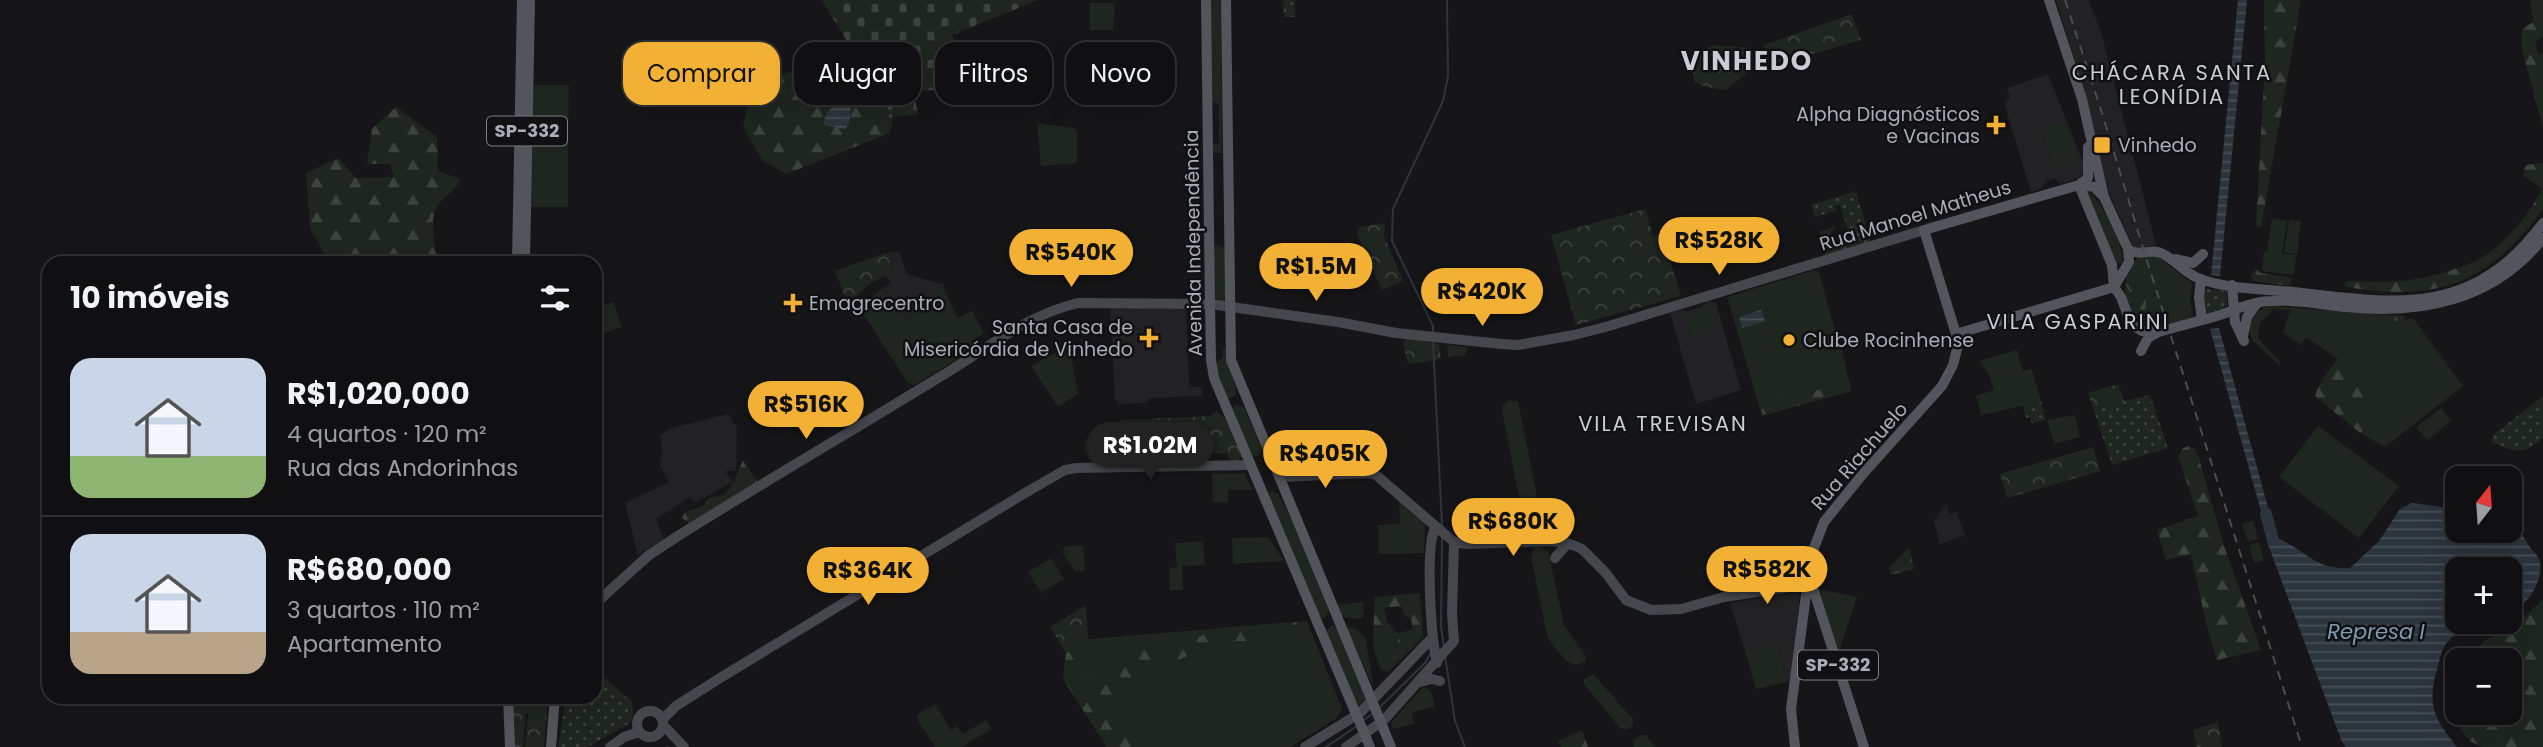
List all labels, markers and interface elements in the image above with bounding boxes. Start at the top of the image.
chip: Comprar [623,42,780,105]
chip: Alugar [794,42,921,105]
chip: Filtros [935,42,1052,105]
chip: Novo [1066,42,1175,105]
district label: VINHEDO [1681,43,1813,79]
district label: CHÁCARA SANTA LEONÍDIA [2072,58,2272,111]
place label: Alpha Diagnósticos e Vacinas [1796,101,1980,150]
marker: Alpha Diagnósticos e Vacinas [1986,115,2006,135]
road number: SP-332 [487,116,567,146]
street label: Avenida Independência [1178,129,1209,357]
place label: Vinhedo [2118,132,2197,159]
marker: Vinhedo [2092,135,2112,155]
street label: Rua Manoel Matheus [1816,174,2014,257]
pin: R$528K [1662,218,1776,277]
text: R$528K [1674,224,1764,256]
pin: R$540K [1014,230,1128,289]
text: R$540K [1025,236,1117,268]
pin: R$1.5M [1259,244,1373,303]
text: R$1.5M [1275,250,1357,282]
pin: R$420K [1425,268,1539,328]
text: R$420K [1437,275,1527,307]
text: 10 imóveis [70,276,230,319]
icon: filters [536,279,574,317]
place label: Emagrecentro [809,290,945,317]
marker: Emagrecentro [783,293,803,313]
district label: VILA GASPARINI [1986,307,2170,336]
place label: Santa Casa de Misericórdia de Vinhedo [904,314,1133,363]
place label: Clube Rocinhense [1803,327,1974,354]
marker: Santa Casa de Misericórdia de Vinhedo [1139,328,1159,348]
marker: Clube Rocinhense [1781,332,1797,348]
text: R$1,020,000 [287,372,470,415]
pin: R$516K [749,382,863,441]
icon: home [126,386,210,470]
text: R$516K [764,388,848,420]
street label: Rua Riachuelo [1805,396,1914,516]
district label: VILA TREVISAN [1578,409,1748,438]
text: 4 quartos · 120 m² [287,418,487,450]
pin: R$1.02M [1085,422,1215,482]
text: R$1.02M [1103,429,1197,461]
pin: R$405K [1268,430,1382,490]
text: R$405K [1279,437,1371,469]
text: Rua das Andorinhas [287,452,518,484]
north arrow [2445,466,2522,542]
map controls [2445,466,2522,725]
pin: R$680K [1456,498,1570,558]
text: R$680K [1468,505,1558,537]
pin: R$582K [1710,546,1824,606]
text: R$680,000 [287,548,452,591]
pin: R$364K [811,548,925,607]
text: R$582K [1722,553,1812,585]
text: R$364K [823,554,913,586]
button: + [2445,557,2522,634]
icon: home [126,562,210,646]
text: 3 quartos · 110 m² [287,594,480,626]
water label: Represa I [2327,617,2426,646]
text: Apartamento [287,628,442,660]
button: − [2445,648,2522,725]
road number: SP-332 [1798,650,1878,680]

